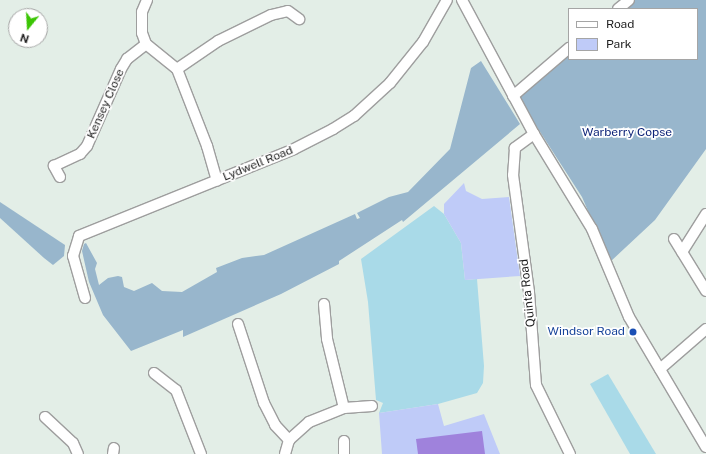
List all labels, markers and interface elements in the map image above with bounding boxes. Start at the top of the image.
north arrow [8,8,48,48]
legend [568,8,698,60]
text: Road [606,17,634,31]
text: N [19,31,31,46]
text: Park [606,37,632,51]
street label: Kensey Close [84,67,128,141]
park label: Warberry Copse [582,126,672,140]
street label: Lydwell Road [221,143,295,185]
street label: Quinta Road [517,258,539,328]
place label: Windsor Road [548,325,625,339]
marker: Windsor Road [628,327,638,337]

